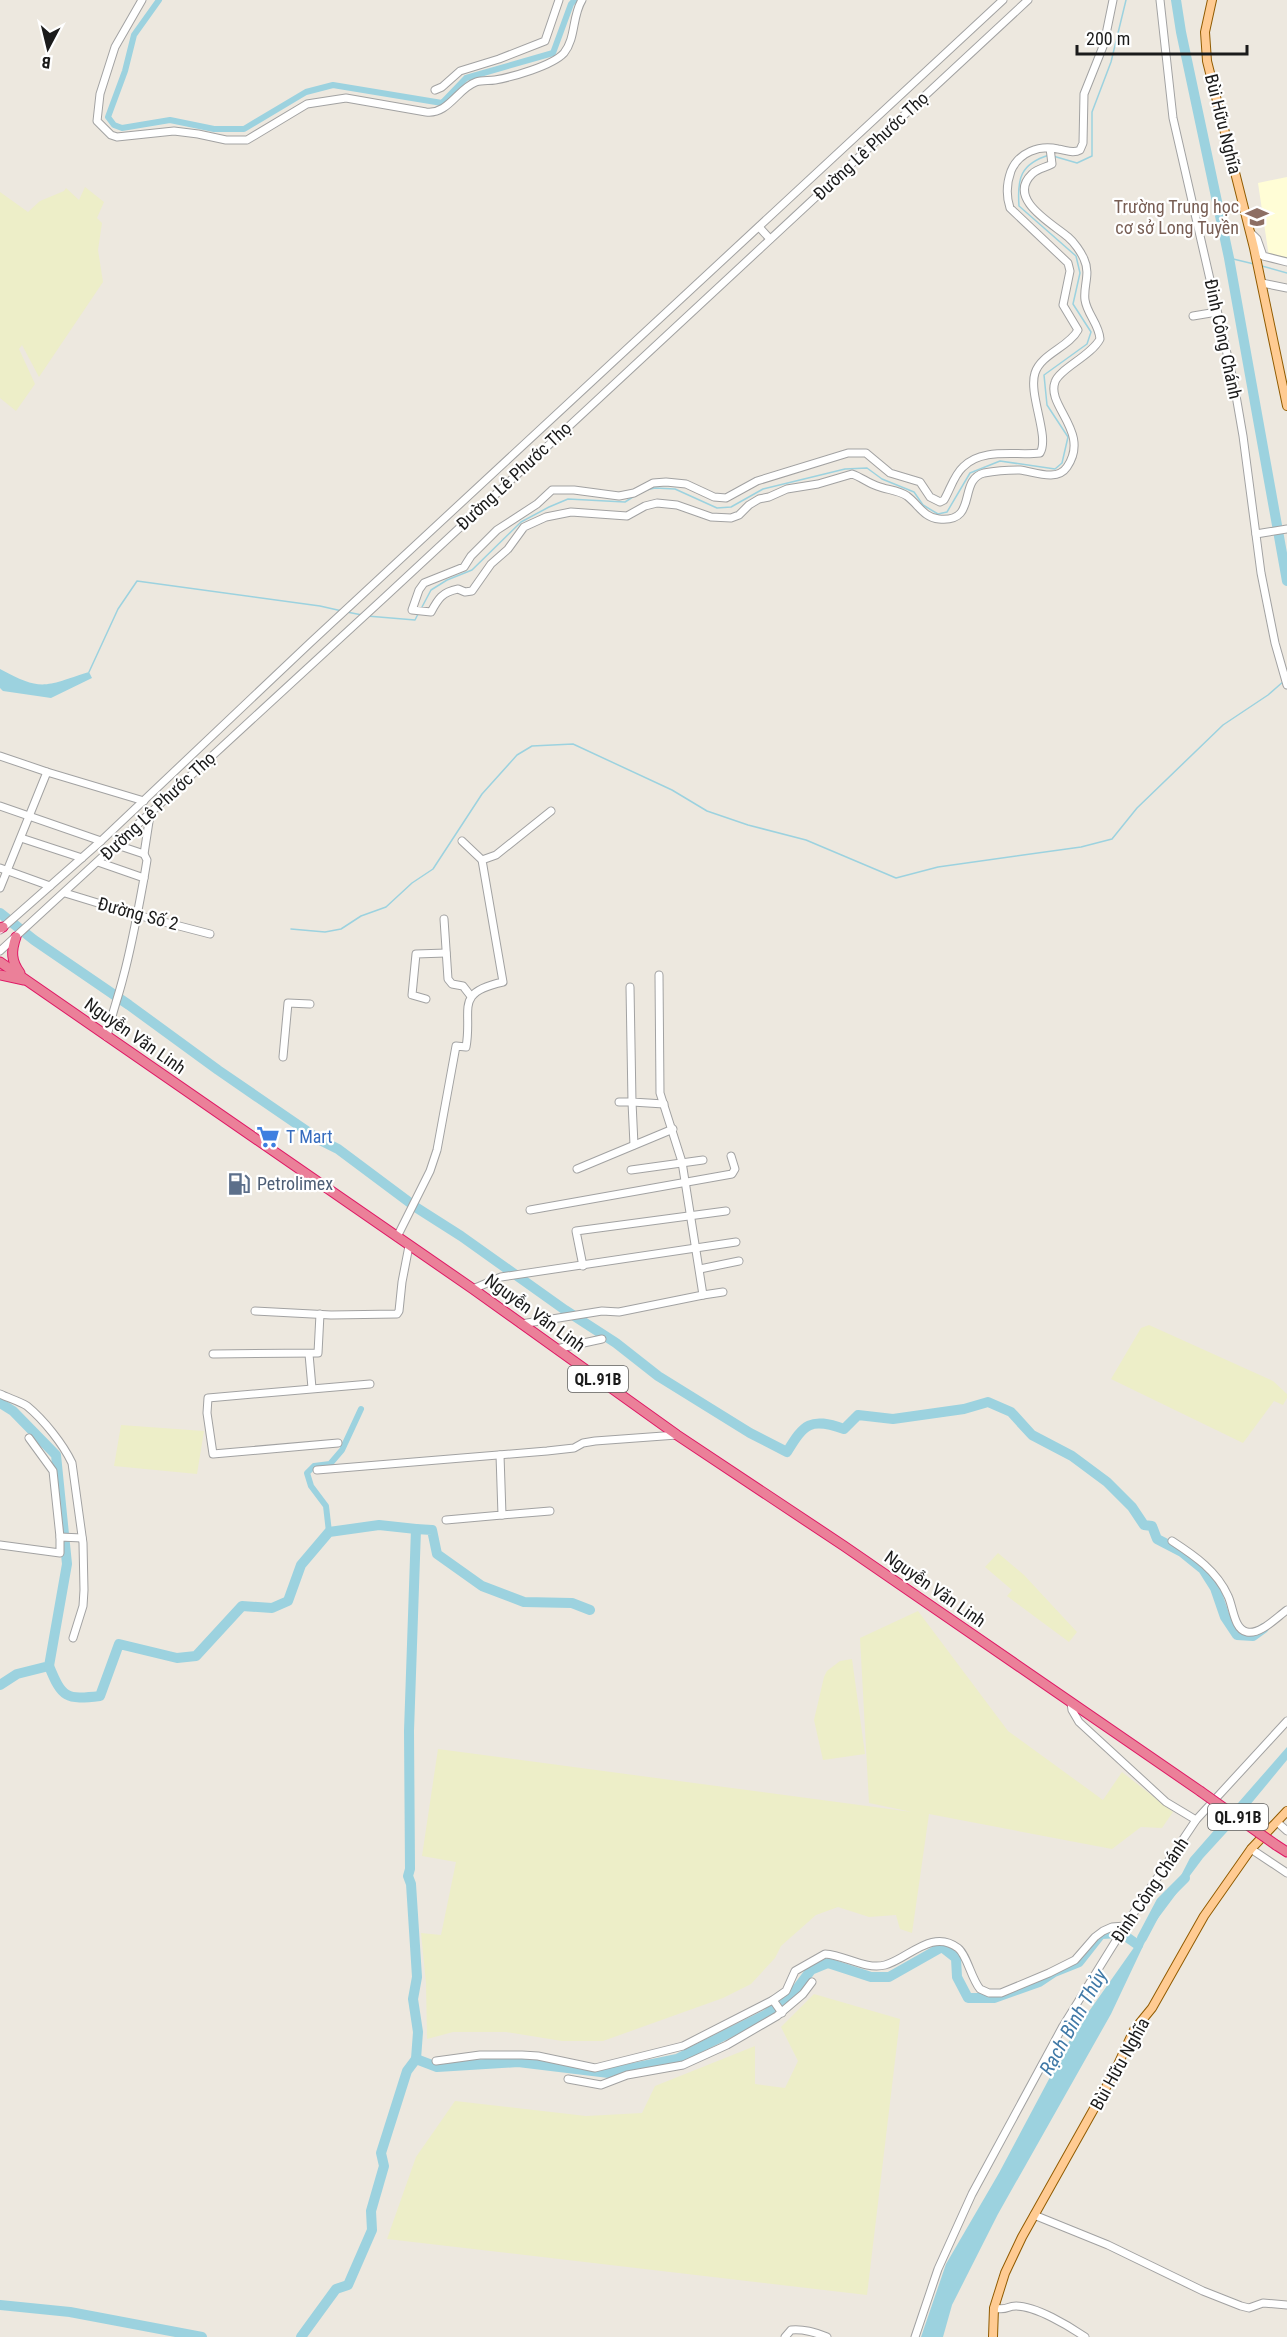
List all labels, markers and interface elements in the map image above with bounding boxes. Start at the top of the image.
north arrow [18,18,78,78]
scale bar [1077,18,1246,56]
text: 200 m [1086,28,1130,49]
text: B [41,52,52,72]
street label: Bùi Hữu Nghĩa [1201,72,1246,176]
street label: Đường Lê Phước Thọ [809,87,932,204]
place label: Trường Trung học cơ sở Long Tuyền [1114,196,1239,238]
school or university icon: Trường Trung học cơ sở Long Tuyền [1244,204,1270,230]
street label: Đinh Công Chánh [1201,277,1246,401]
street label: Đường Lê Phước Thọ [452,417,575,534]
street label: Đường Lê Phước Thọ [96,747,219,864]
street label: Đường Số 2 [96,893,181,934]
street label: Nguyễn Văn Linh [81,993,190,1078]
supermarket icon: T Mart [255,1124,281,1150]
place label: T Mart [286,1126,333,1147]
fuel station icon: Petrolimex [226,1171,252,1197]
place label: Petrolimex [257,1173,333,1194]
street label: Nguyễn Văn Linh [481,1269,589,1356]
road number: QL.91B [568,1366,628,1392]
street label: Nguyễn Văn Linh [881,1546,990,1631]
road number: QL.91B [1208,1804,1268,1830]
street label: Đinh Công Chánh [1107,1833,1192,1946]
water label: Rạch Bình Thủy [1034,1964,1112,2079]
street label: Bùi Hữu Nghĩa [1086,2014,1154,2114]

